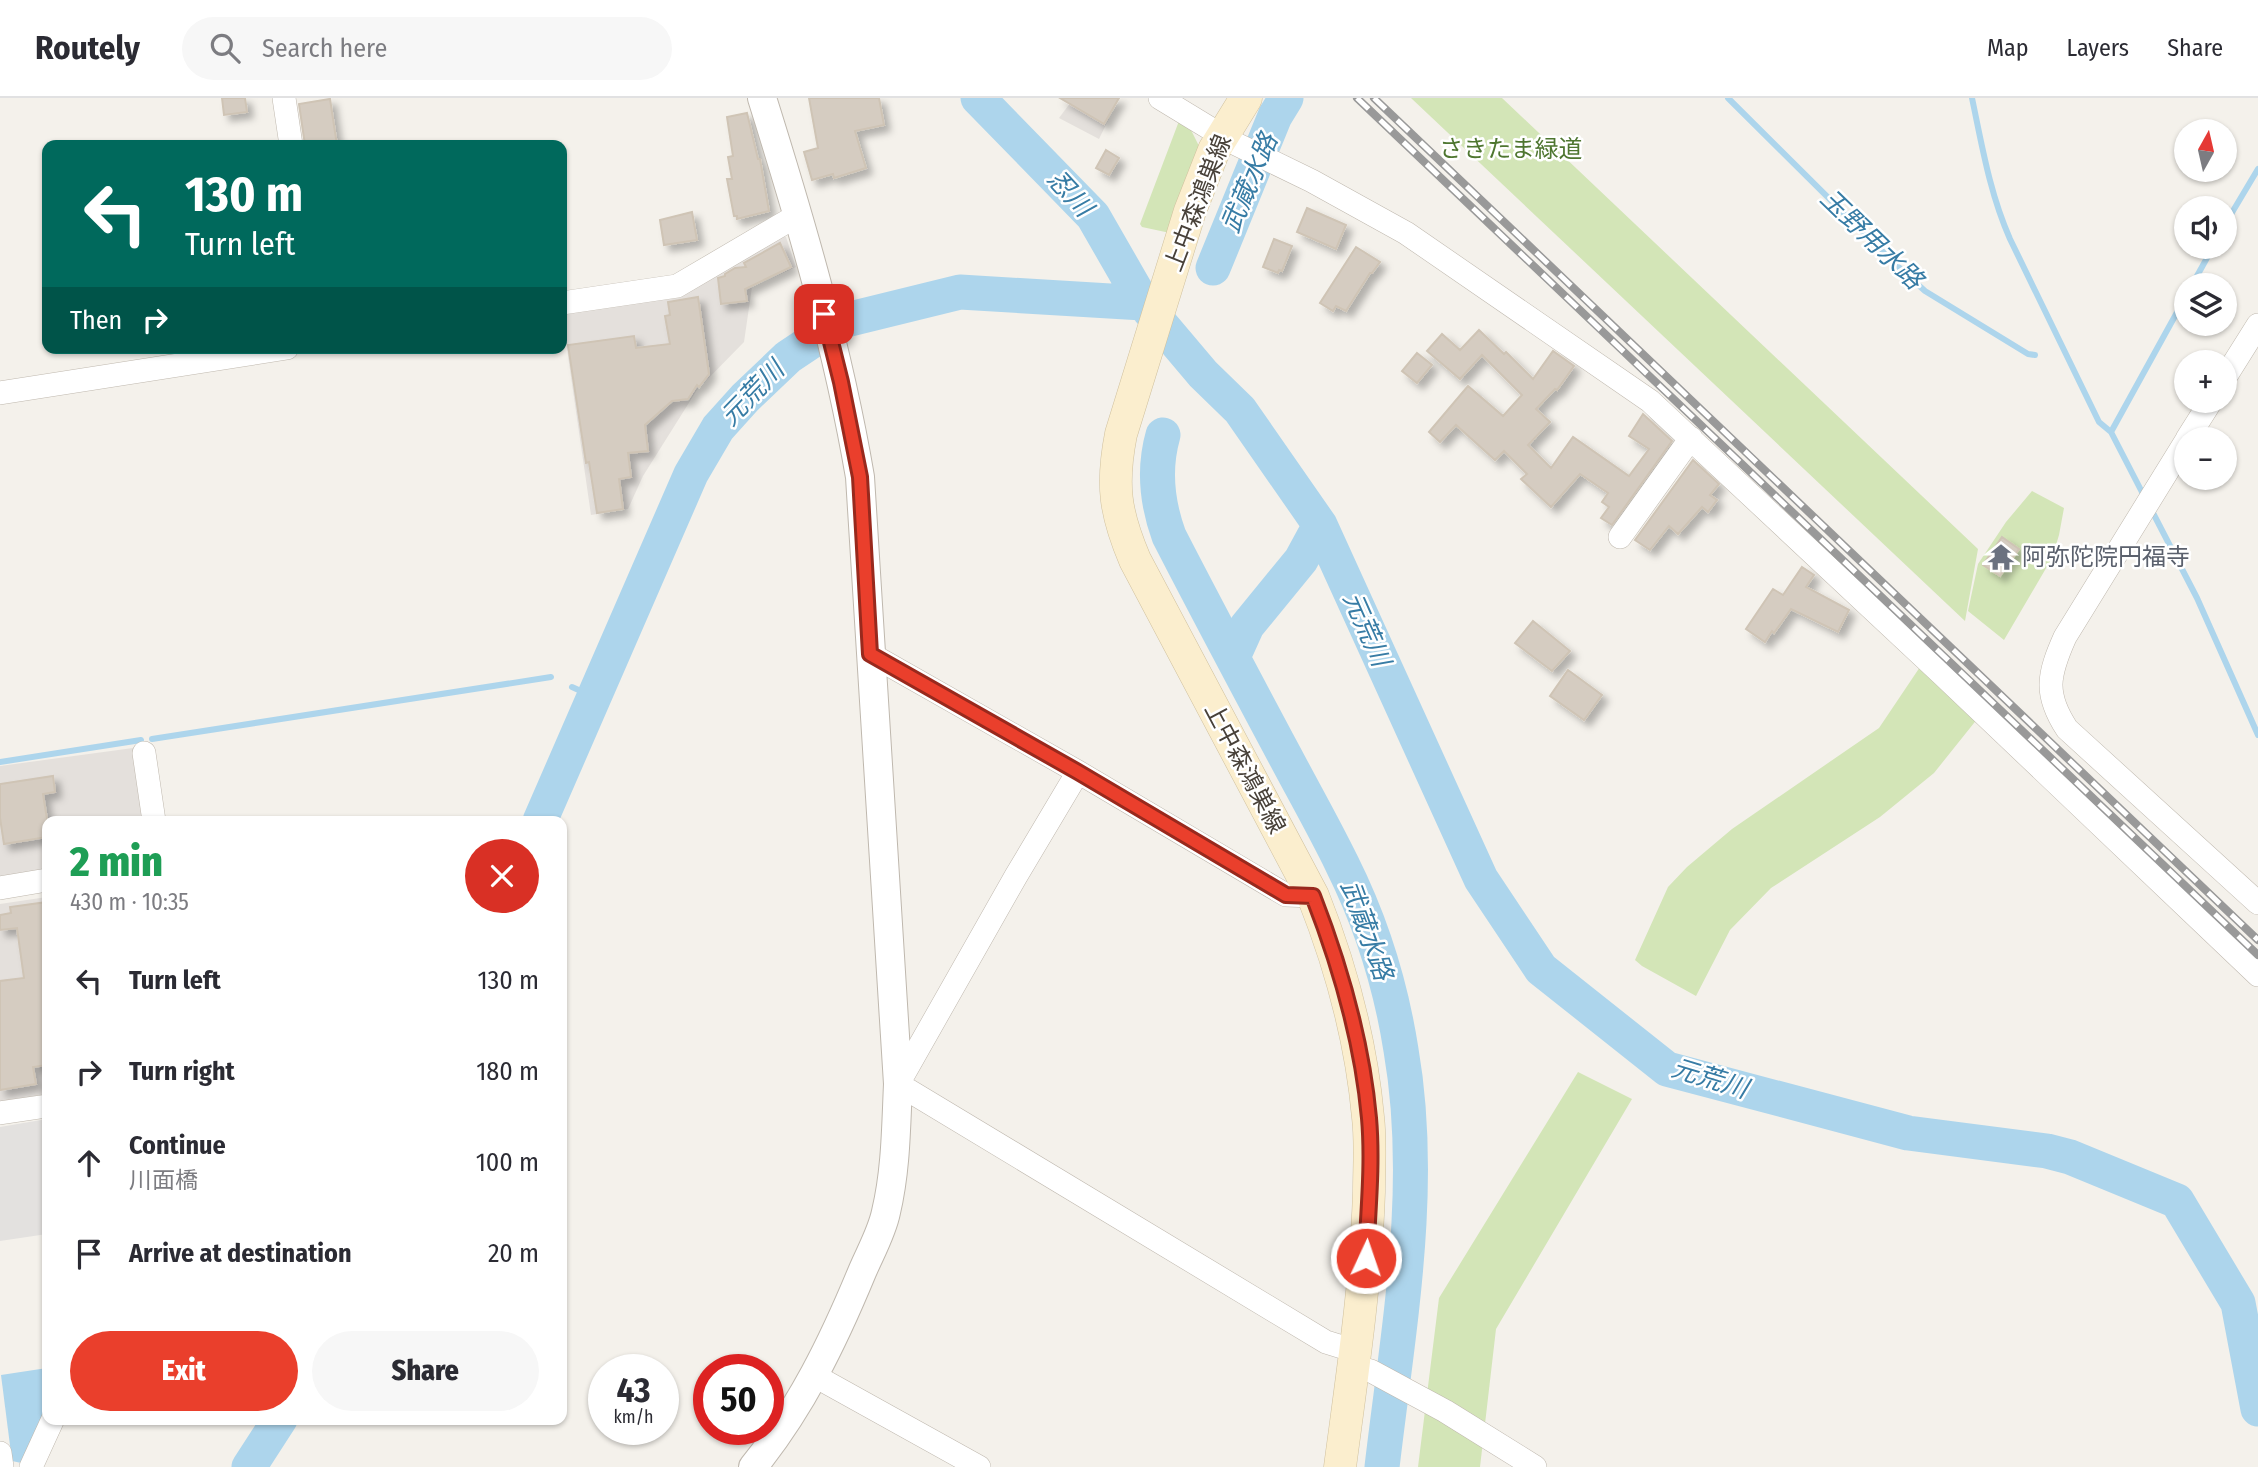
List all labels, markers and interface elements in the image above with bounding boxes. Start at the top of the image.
search box [182,17,672,80]
text: Routely [35,28,140,68]
icon: search [206,29,244,67]
text: Search here [262,33,387,64]
text: Map [1987,34,2029,62]
text: Layers [2067,34,2129,62]
text: Share [2167,34,2223,62]
north arrow [2174,119,2236,182]
map controls [2174,119,2237,490]
water label: 武蔵水路 [1215,127,1285,237]
street label: 上中森鴻巣線 [1159,131,1237,275]
park label: さきたま緑道 [1439,135,1583,163]
water label: 忍川 [1041,164,1101,225]
text: 130 m [185,165,303,224]
icon: left [70,168,161,259]
water label: 玉野用水路 [1814,183,1931,297]
button: sound [2174,196,2237,259]
text: Turn left [185,225,295,263]
button: layers [2174,273,2237,336]
pin [794,284,854,344]
icon: arrive [805,295,843,333]
icon: right [136,301,174,339]
text: Then [70,305,122,336]
button: + [2174,350,2237,413]
water label: 元荒川 [714,352,793,432]
button: − [2174,427,2237,490]
temple icon: 阿弥陀院円福寺 [1986,542,2016,572]
place label: 阿弥陀院円福寺 [2022,543,2190,571]
water label: 元荒川 [1337,587,1398,674]
street label: 上中森鴻巣線 [1199,698,1291,838]
text: 2 min [70,837,163,887]
button: close [465,839,539,913]
water label: 武蔵水路 [1334,876,1400,986]
text: 430 m · 10:35 [70,888,189,916]
icon: left [70,962,108,1000]
text: Turn left [129,965,221,996]
text: 130 m [477,965,539,996]
water label: 元荒川 [1668,1052,1755,1106]
icon: right [70,1053,108,1091]
text: Turn right [129,1056,235,1087]
text: 180 m [476,1056,539,1087]
text: Continue [129,1130,226,1161]
icon: ahead [70,1144,108,1182]
text: 100 m [476,1147,539,1178]
text: 川面橋 [129,1166,198,1194]
position arrow [1329,1221,1403,1295]
icon: arrive [70,1235,108,1273]
text: Arrive at destination [129,1238,352,1269]
text: 20 m [488,1238,539,1269]
button: Exit [70,1331,298,1411]
button: Share [312,1331,539,1411]
speed limit sign: 50 [693,1354,784,1445]
text: 43 [616,1369,651,1411]
text: km/h [613,1406,654,1428]

